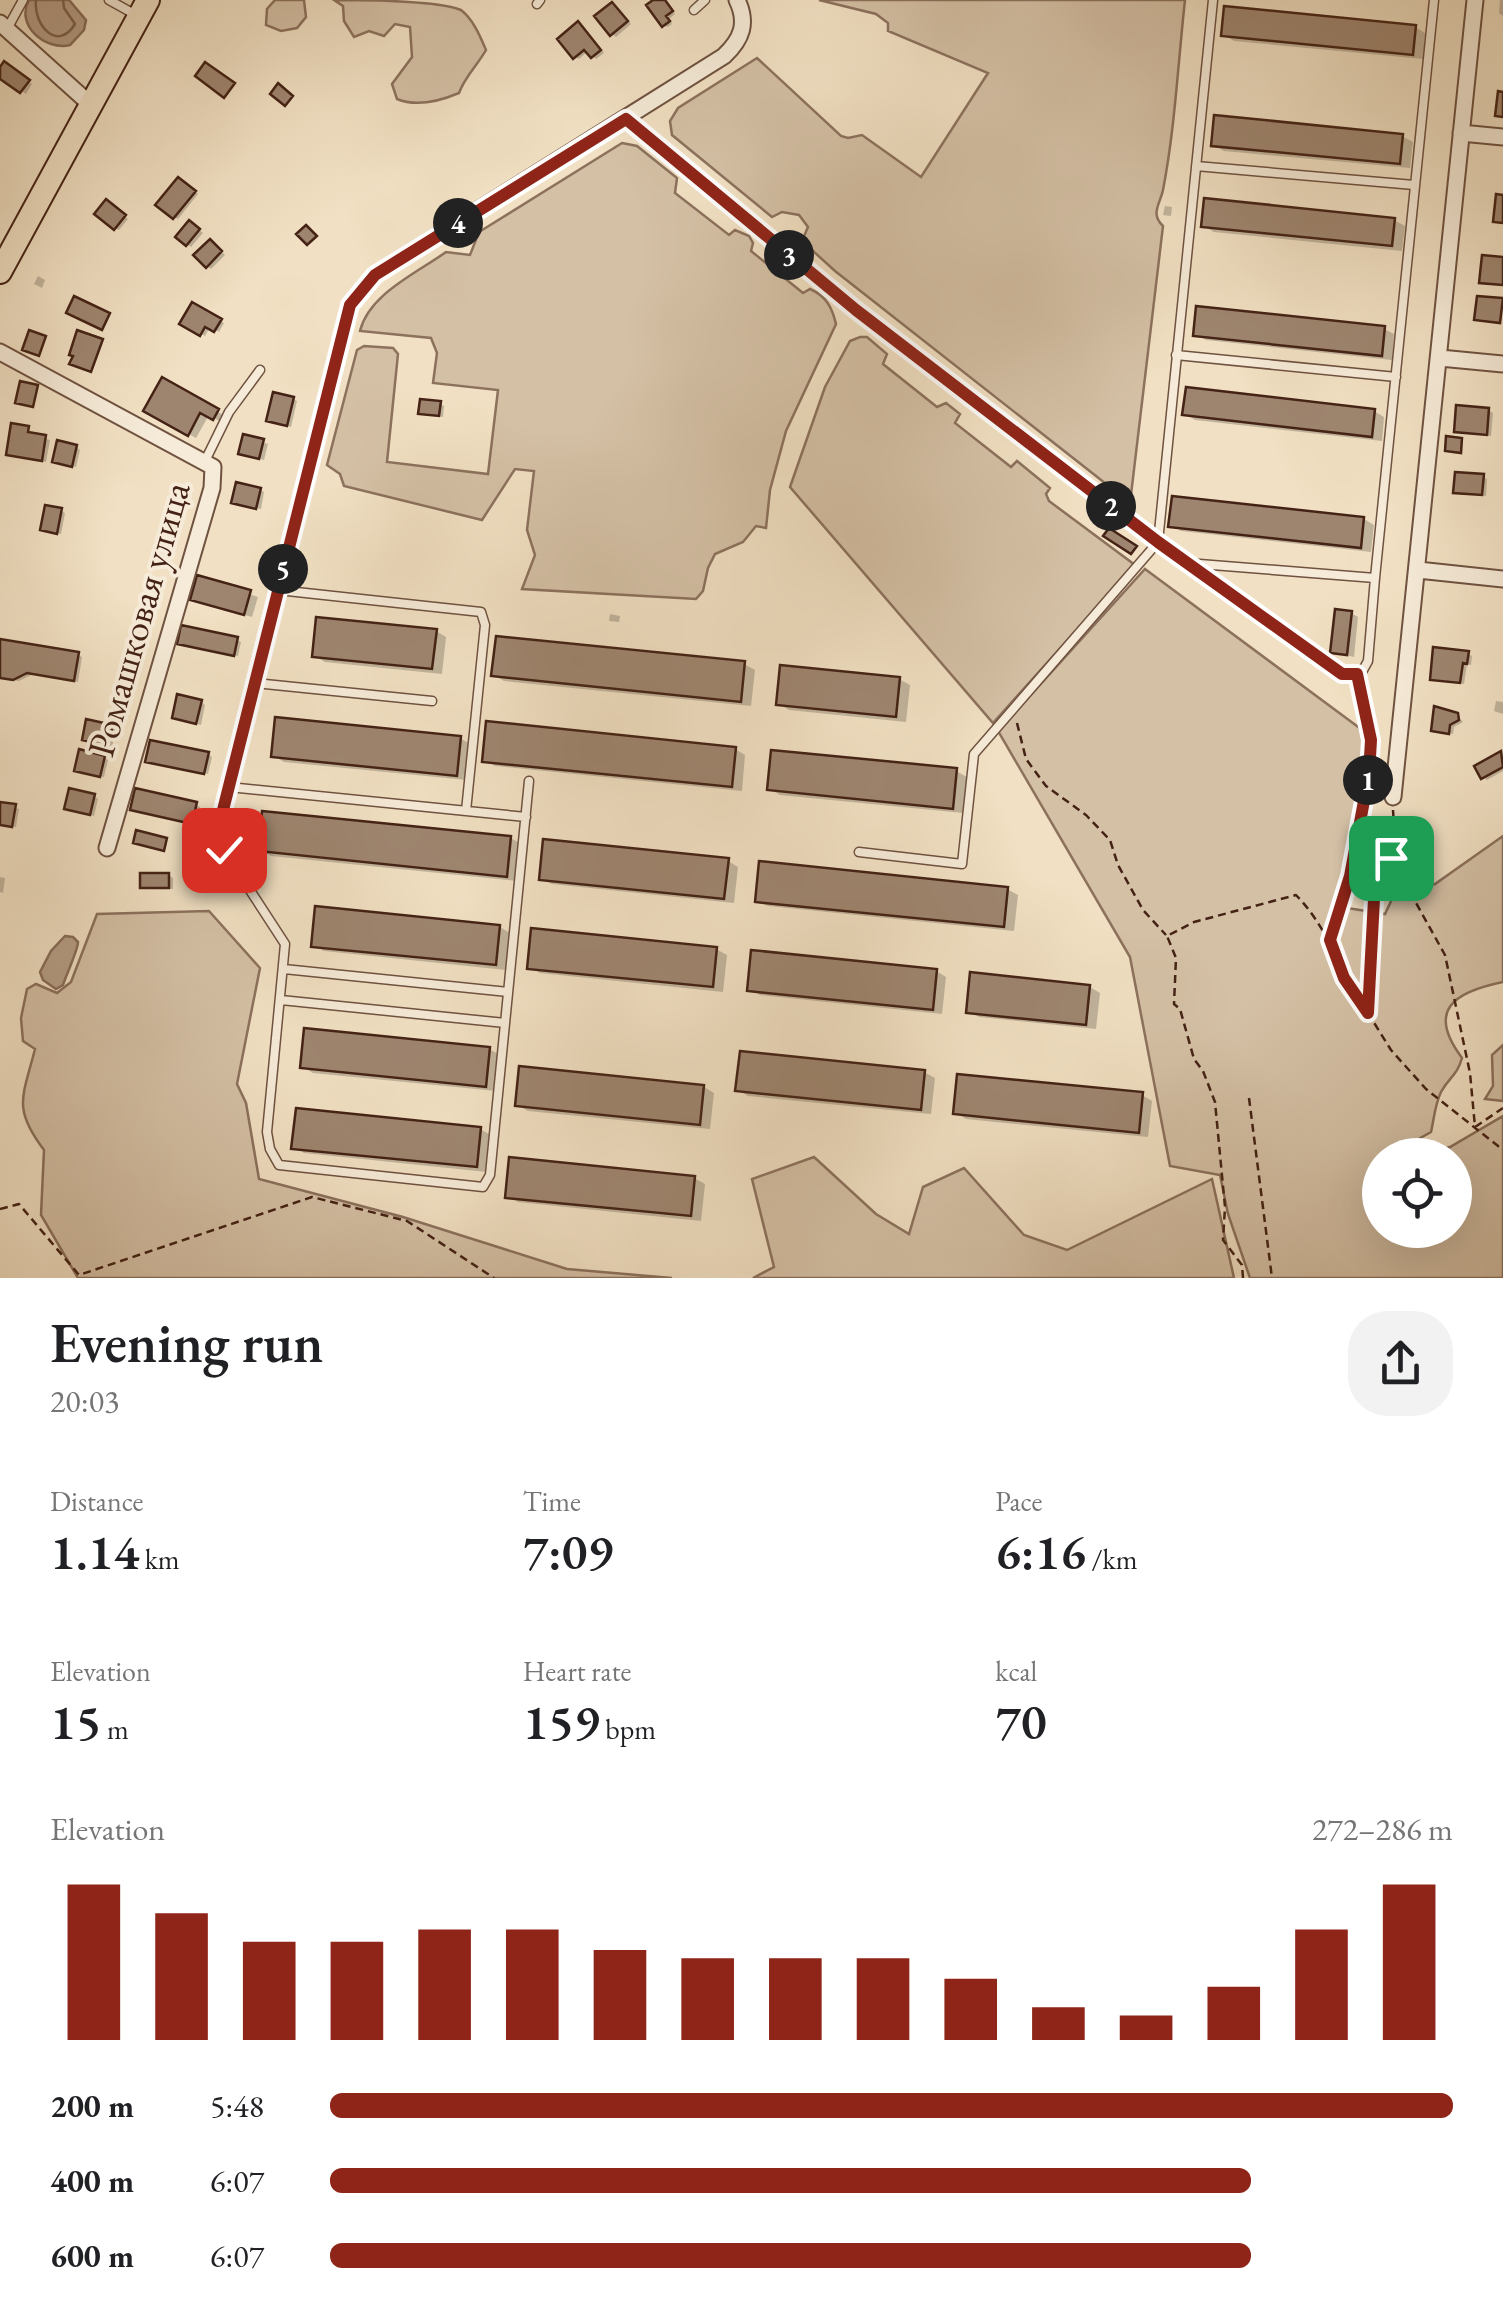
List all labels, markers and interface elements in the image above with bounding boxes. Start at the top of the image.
pin: 4 [433,198,483,248]
text: 4 [451,205,465,241]
pin: 3 [764,230,814,280]
text: 3 [782,237,796,273]
street label: Ромашковая улица [75,475,201,762]
pin: 2 [1086,481,1136,531]
text: 2 [1104,488,1118,524]
pin: 5 [258,544,308,594]
text: 5 [276,551,290,587]
pin: 1 [1343,755,1393,805]
text: 1 [1361,762,1375,798]
pin [182,808,267,893]
pin [1349,816,1434,901]
icon: check [197,823,252,878]
icon: arrive [1364,831,1419,886]
map controls [1362,1138,1472,1248]
button: locate [1362,1138,1472,1248]
text: Evening run [50,1307,323,1378]
button: share [1348,1311,1453,1416]
text: 20:03 [50,1380,119,1422]
text: Distance [50,1483,144,1519]
text: Time [523,1483,581,1519]
text: Pace [995,1483,1042,1519]
text: 1.14 [50,1519,139,1584]
text: 7:09 [523,1519,613,1584]
text: 6:16 [995,1519,1086,1584]
text: km [139,1541,180,1577]
text: /km [1086,1541,1138,1577]
text: Elevation [50,1653,151,1689]
text: Heart rate [523,1653,631,1689]
text: kcal [995,1653,1037,1689]
text: 15 [50,1689,101,1754]
text: 159 [523,1689,600,1754]
text: 70 [995,1689,1047,1754]
text: m [101,1711,129,1747]
text: bpm [600,1711,656,1747]
text: Elevation [50,1808,165,1850]
text: 272–286 m [1312,1808,1453,1850]
text: 200 m [50,2085,134,2127]
text: 5:48 [210,2085,264,2127]
text: 400 m [50,2160,134,2202]
text: 6:07 [210,2160,264,2202]
text: 600 m [50,2235,134,2277]
text: 6:07 [210,2235,264,2277]

